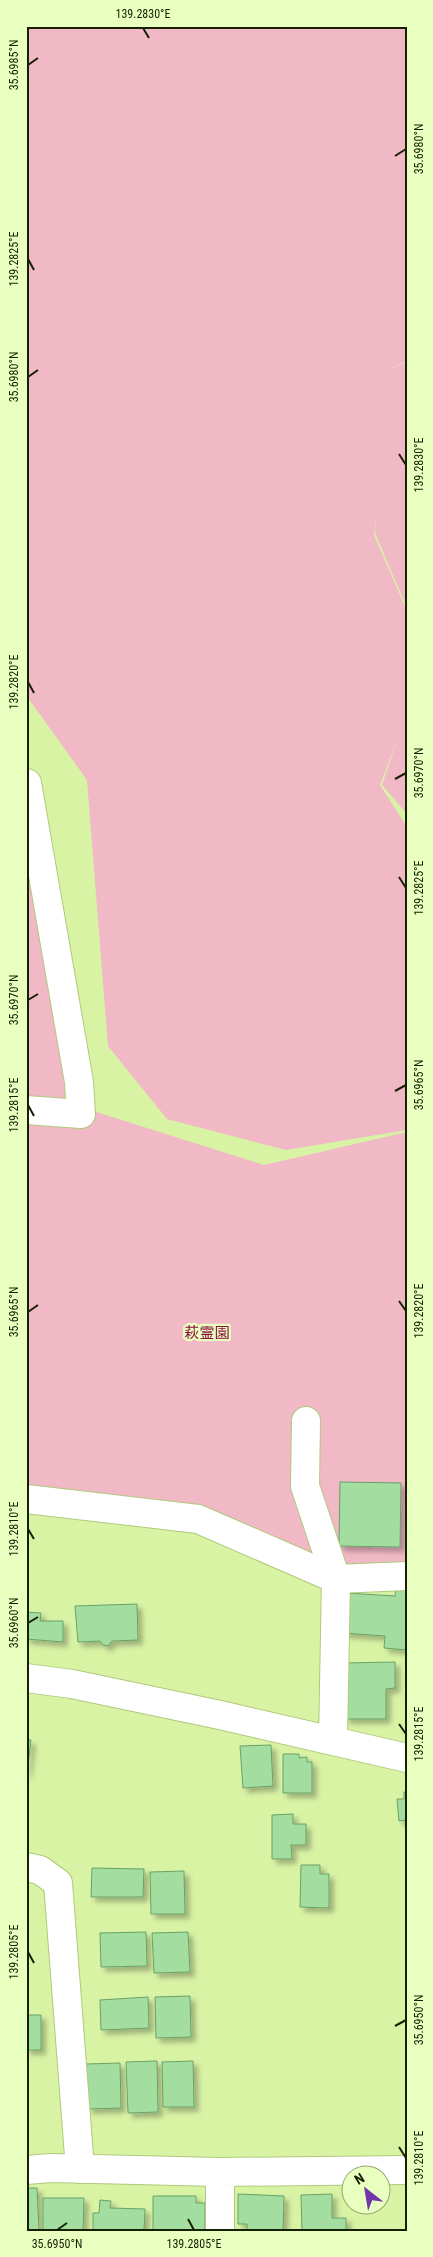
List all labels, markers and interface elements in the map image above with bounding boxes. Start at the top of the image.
text: 139.2830°E [115,7,171,21]
text: 35.6985°N [7,40,21,90]
text: 35.6980°N [412,124,426,174]
text: 139.2825°E [7,231,21,287]
text: 35.6980°N [7,352,21,402]
text: 139.2830°E [412,437,426,493]
text: 139.2820°E [7,654,21,710]
text: 35.6970°N [412,748,426,798]
text: 139.2825°E [412,860,426,916]
text: 35.6970°N [7,975,21,1025]
text: 35.6965°N [412,1060,426,1110]
text: 139.2815°E [7,1077,21,1133]
text: 139.2820°E [412,1283,426,1339]
text: 35.6965°N [7,1287,21,1337]
park label: 萩霊園 [184,1324,230,1342]
text: 139.2810°E [7,1501,21,1557]
text: 35.6960°N [7,1598,21,1648]
text: 139.2815°E [412,1706,426,1762]
text: 139.2805°E [7,1924,21,1980]
text: 35.6950°N [412,1995,426,2045]
text: 139.2810°E [412,2130,426,2186]
north arrow [340,2164,390,2214]
text: N [352,2170,367,2188]
text: 35.6950°N [32,2237,82,2251]
text: 139.2805°E [166,2237,222,2251]

